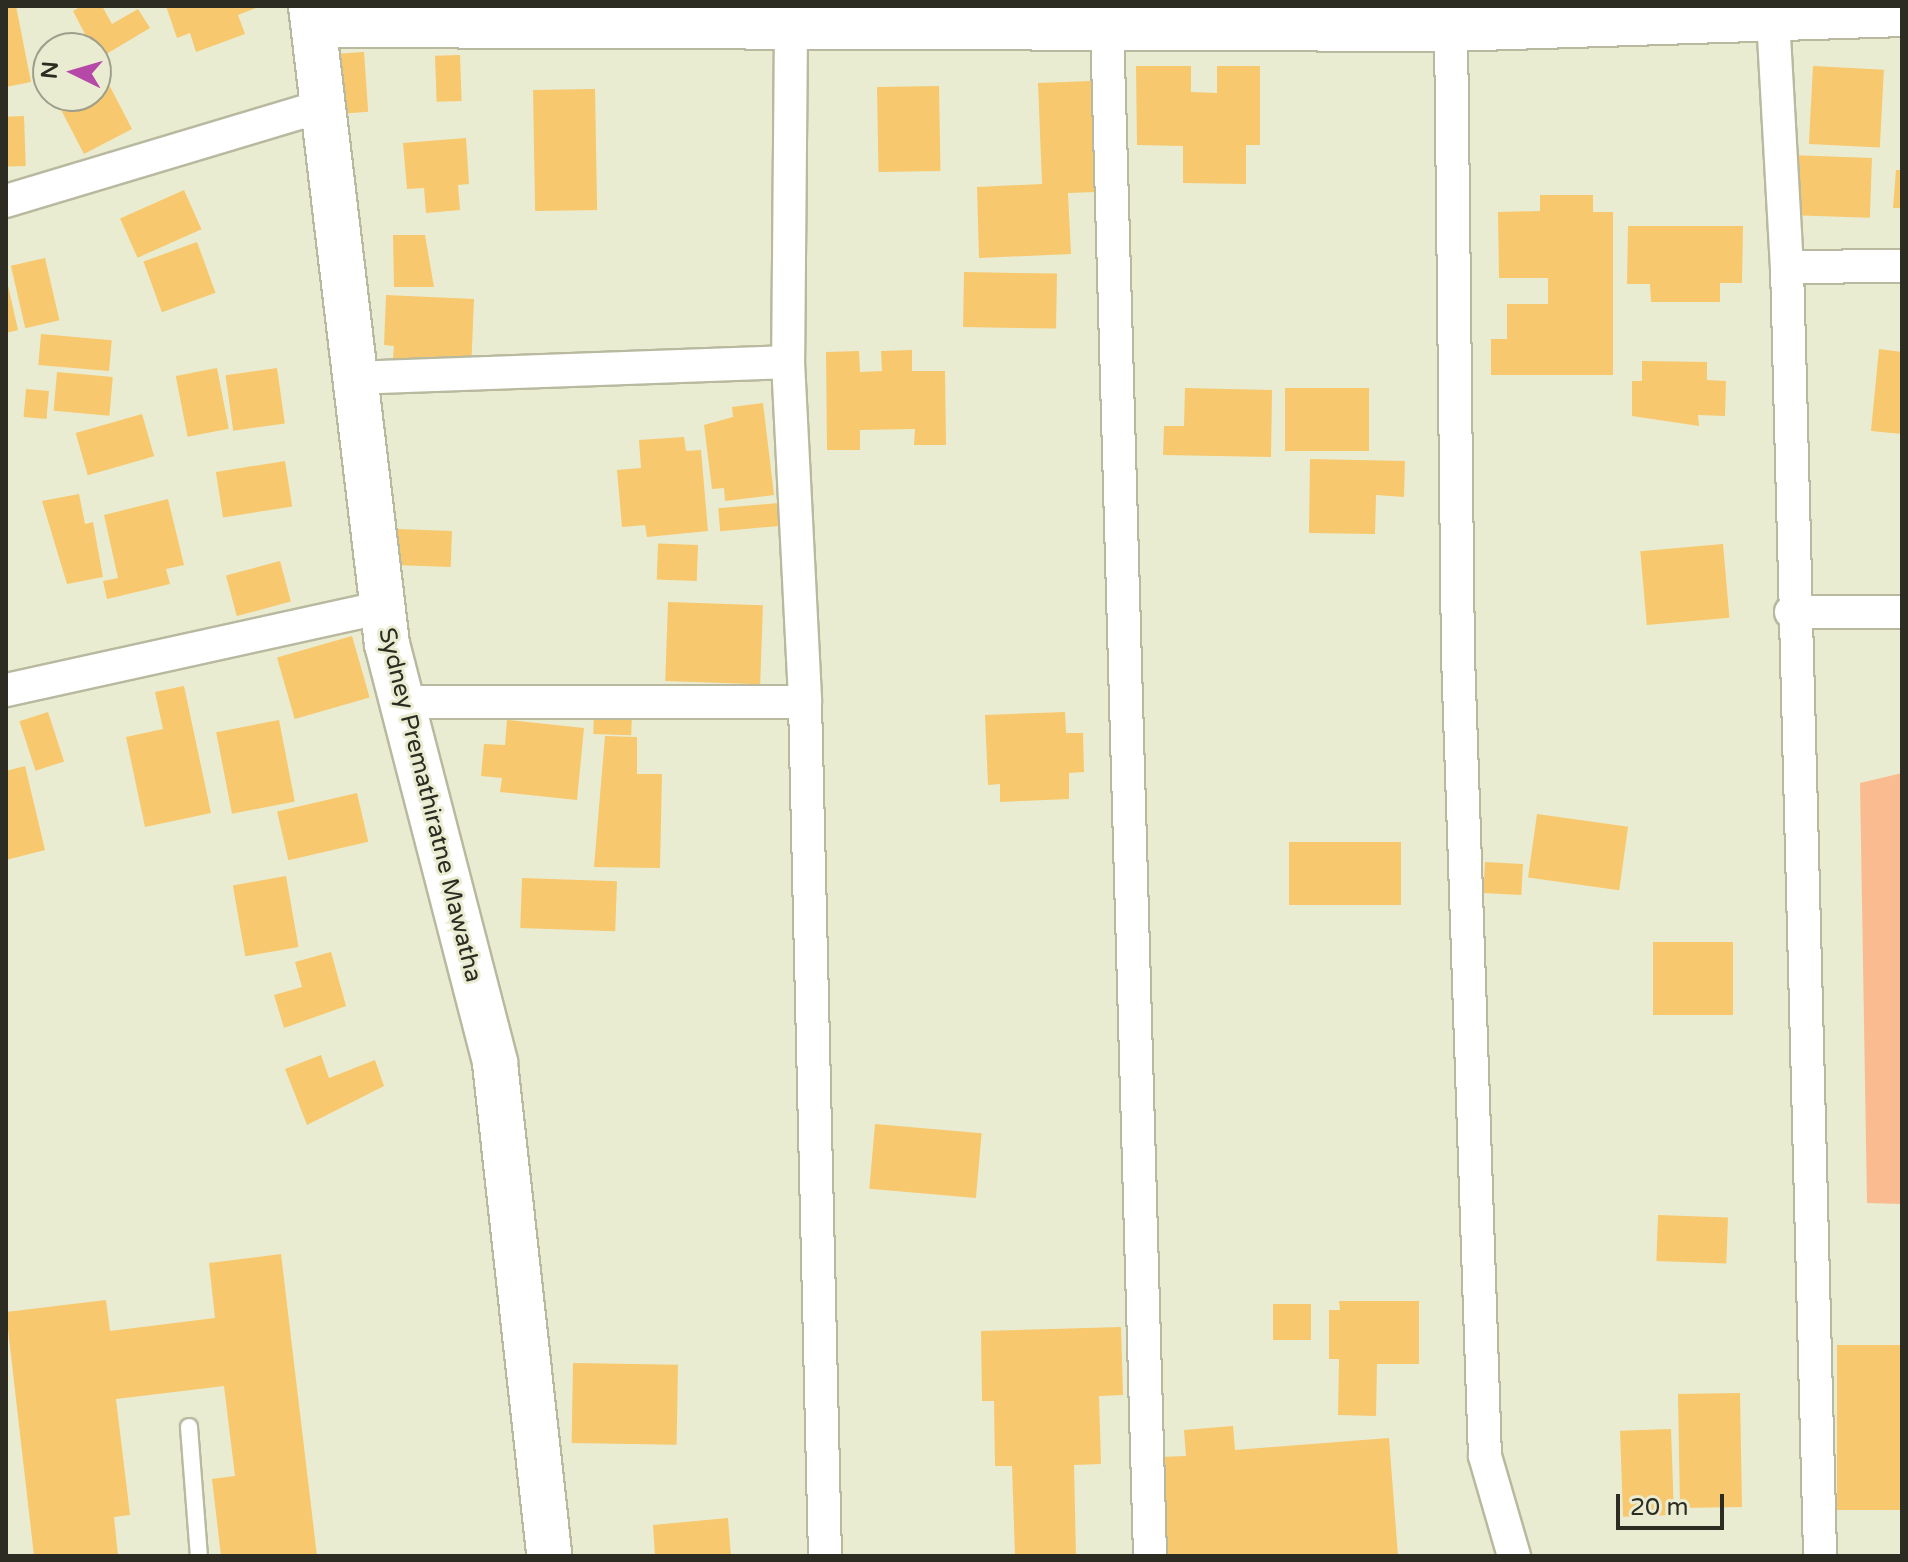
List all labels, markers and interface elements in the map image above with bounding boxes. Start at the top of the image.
north arrow [32,32,112,112]
text: N [36,60,64,80]
street label: Sydney Premathiratne Mawatha [372,625,488,985]
scale bar [1620,1478,1728,1528]
text: 20 m [1630,1493,1688,1522]

